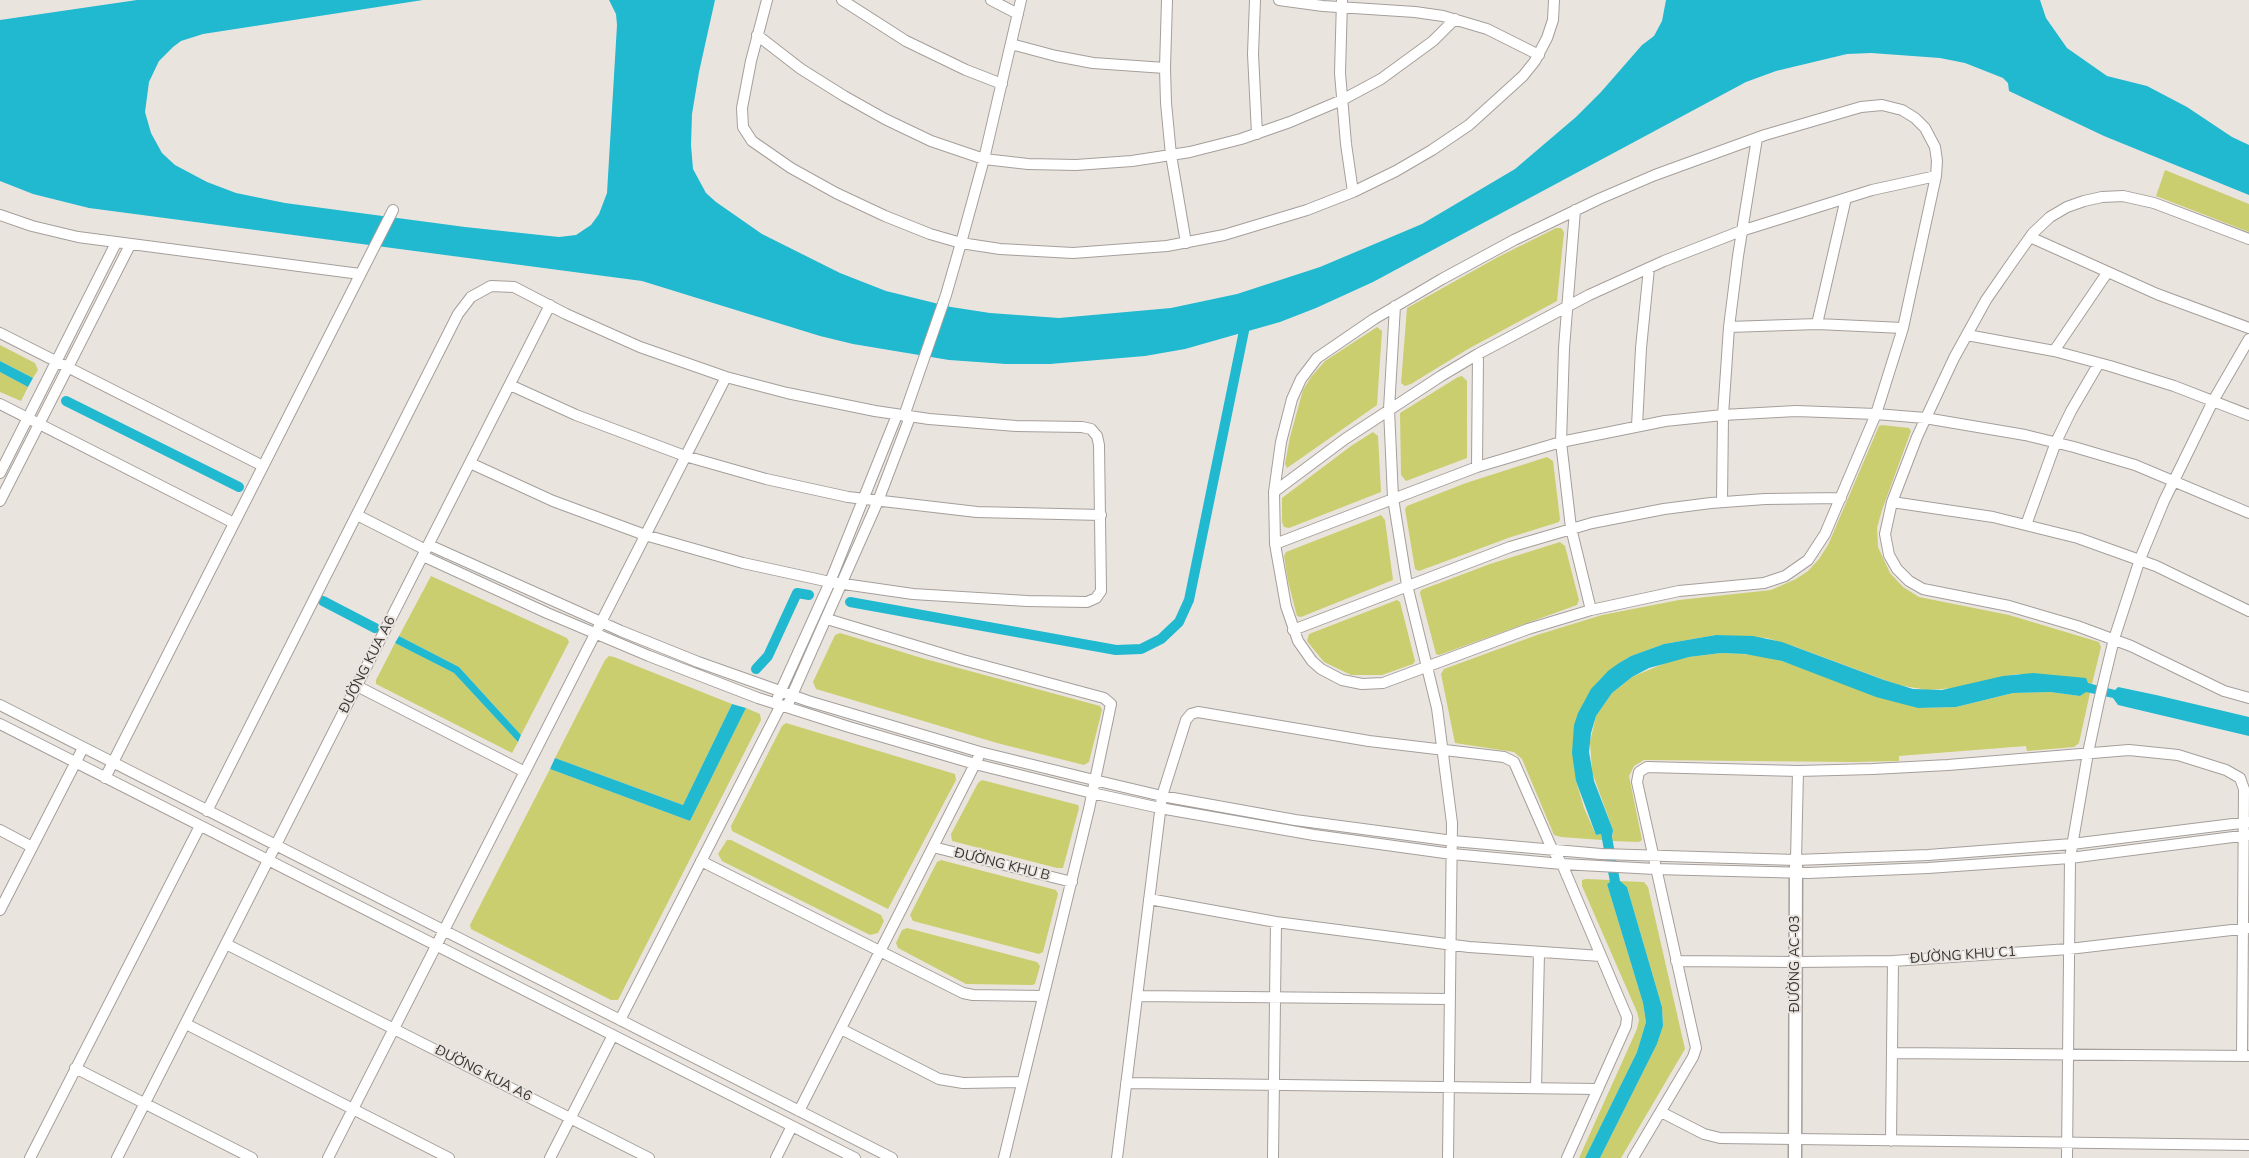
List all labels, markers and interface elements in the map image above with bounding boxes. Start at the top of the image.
street label: ĐƯỜNG KUA A6 [336,614,400,716]
street label: ĐƯỜNG KHU B [952,845,1052,885]
street label: ĐƯỜNG AC-03 [1788,915,1804,1013]
street label: ĐƯỜNG KHU C1 [1909,944,2017,968]
street label: ĐƯỜNG KUA A6 [432,1042,534,1106]

